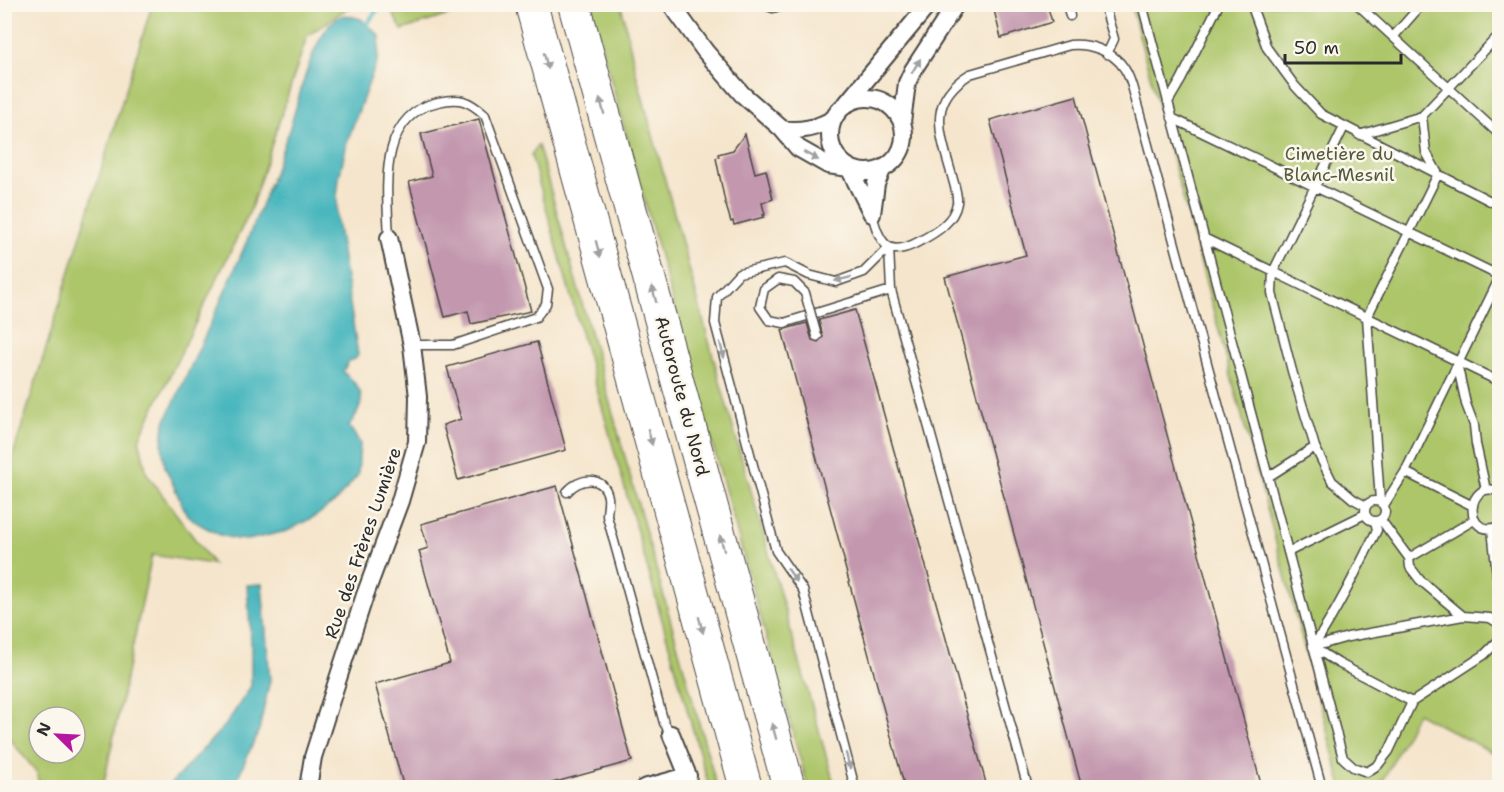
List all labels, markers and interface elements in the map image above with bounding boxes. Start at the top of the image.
scale bar [1285,27,1400,65]
text: 50 m [1294,36,1339,60]
one-way arrow [542,52,551,70]
one-way arrow [911,57,921,74]
one-way arrow [597,97,606,115]
park label: Cimetière du Blanc-Mesnil [1284,142,1395,187]
one-way arrow [803,151,820,161]
one-way arrow [594,240,603,258]
one-way arrow [833,274,852,284]
one-way arrow [648,285,658,303]
street label: Autoroute du Nord [649,313,715,479]
one-way arrow [718,341,728,359]
one-way arrow [645,428,655,446]
street label: Rue des Frères Lumière [319,444,407,642]
one-way arrow [717,534,726,552]
one-way arrow [786,566,798,582]
one-way arrow [697,616,706,634]
north arrow [27,705,87,765]
text: N [32,719,56,739]
one-way arrow [769,722,778,740]
one-way arrow [843,751,853,770]

